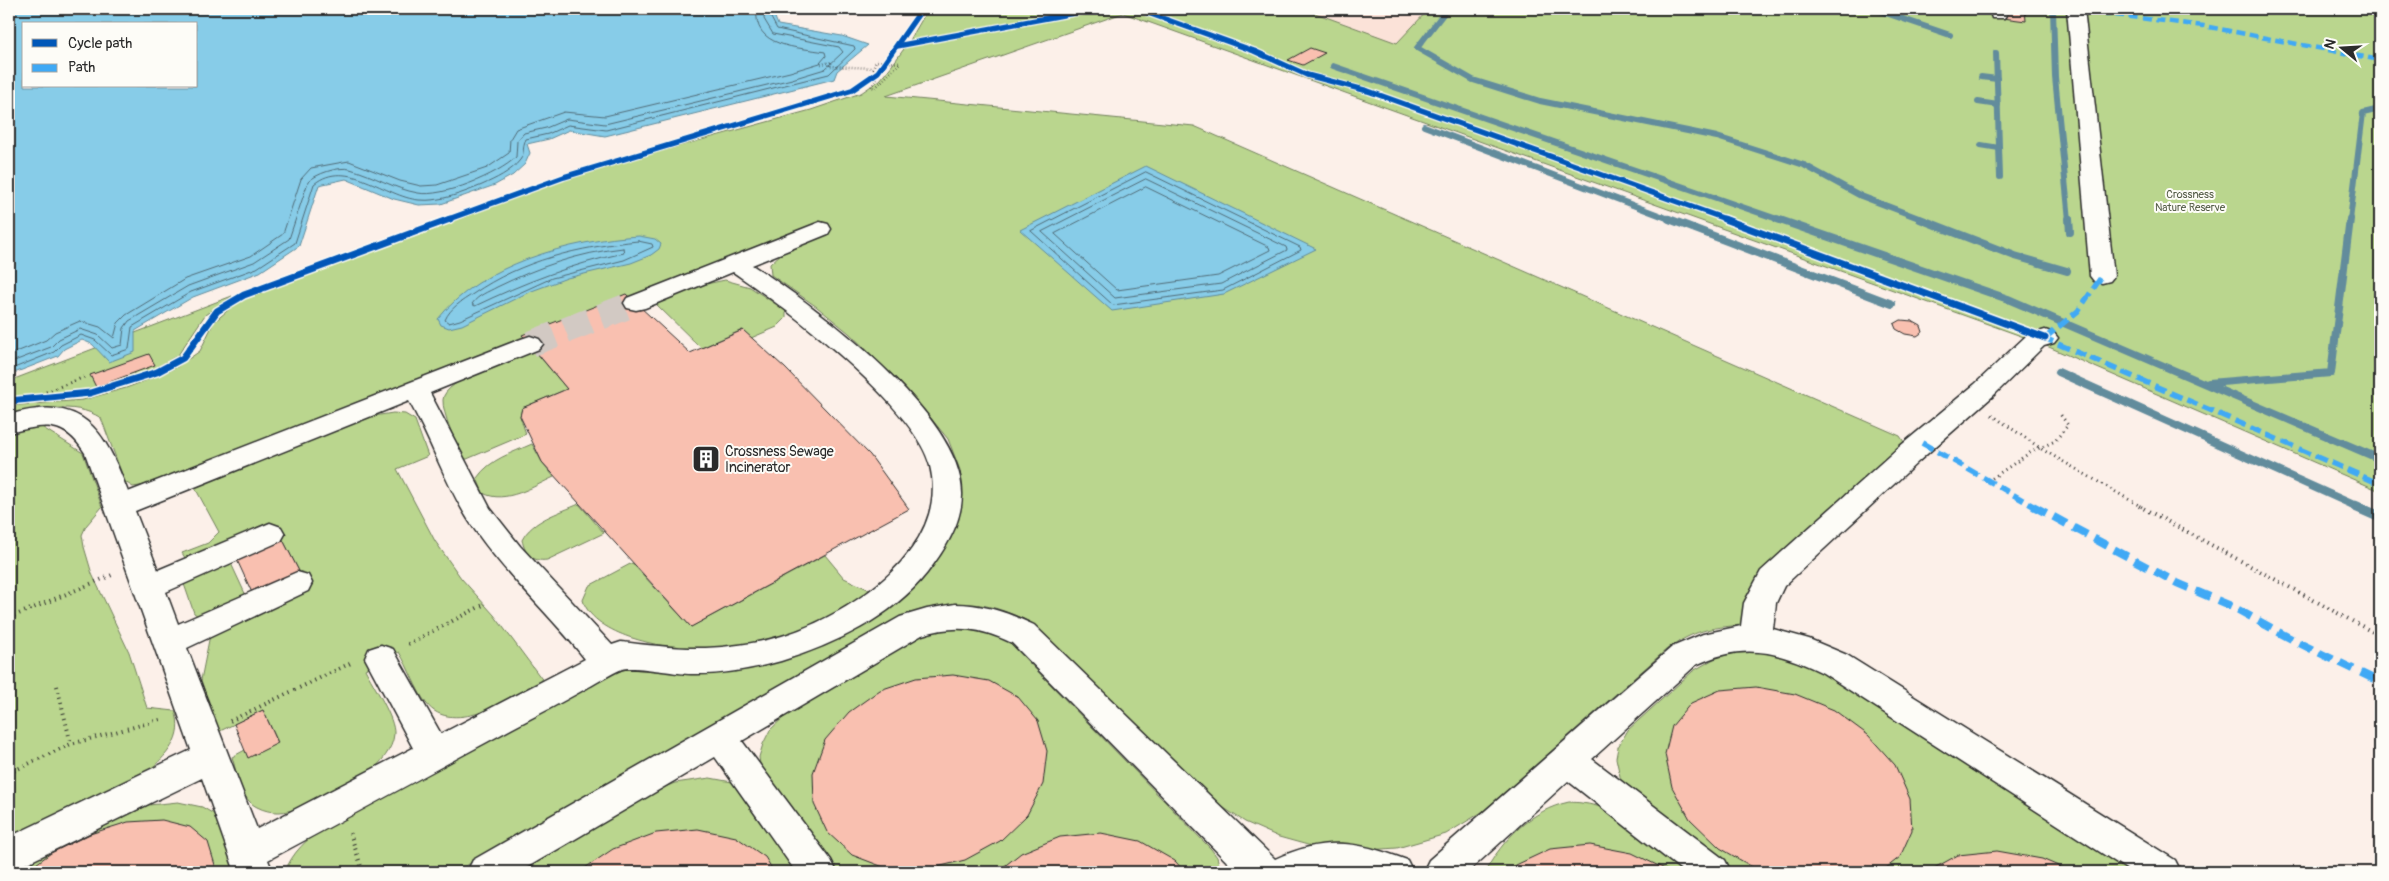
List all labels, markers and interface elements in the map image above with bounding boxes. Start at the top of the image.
legend [22,22,198,88]
north arrow [2316,22,2366,72]
text: Cycle path [68,34,132,53]
text: N [2321,37,2340,51]
text: Path [68,58,95,77]
park label: Crossness Nature Reserve [2155,188,2226,214]
place label: Crossness Sewage Incinerator [725,443,834,476]
building icon: Crossness Sewage Incinerator [691,444,721,474]

